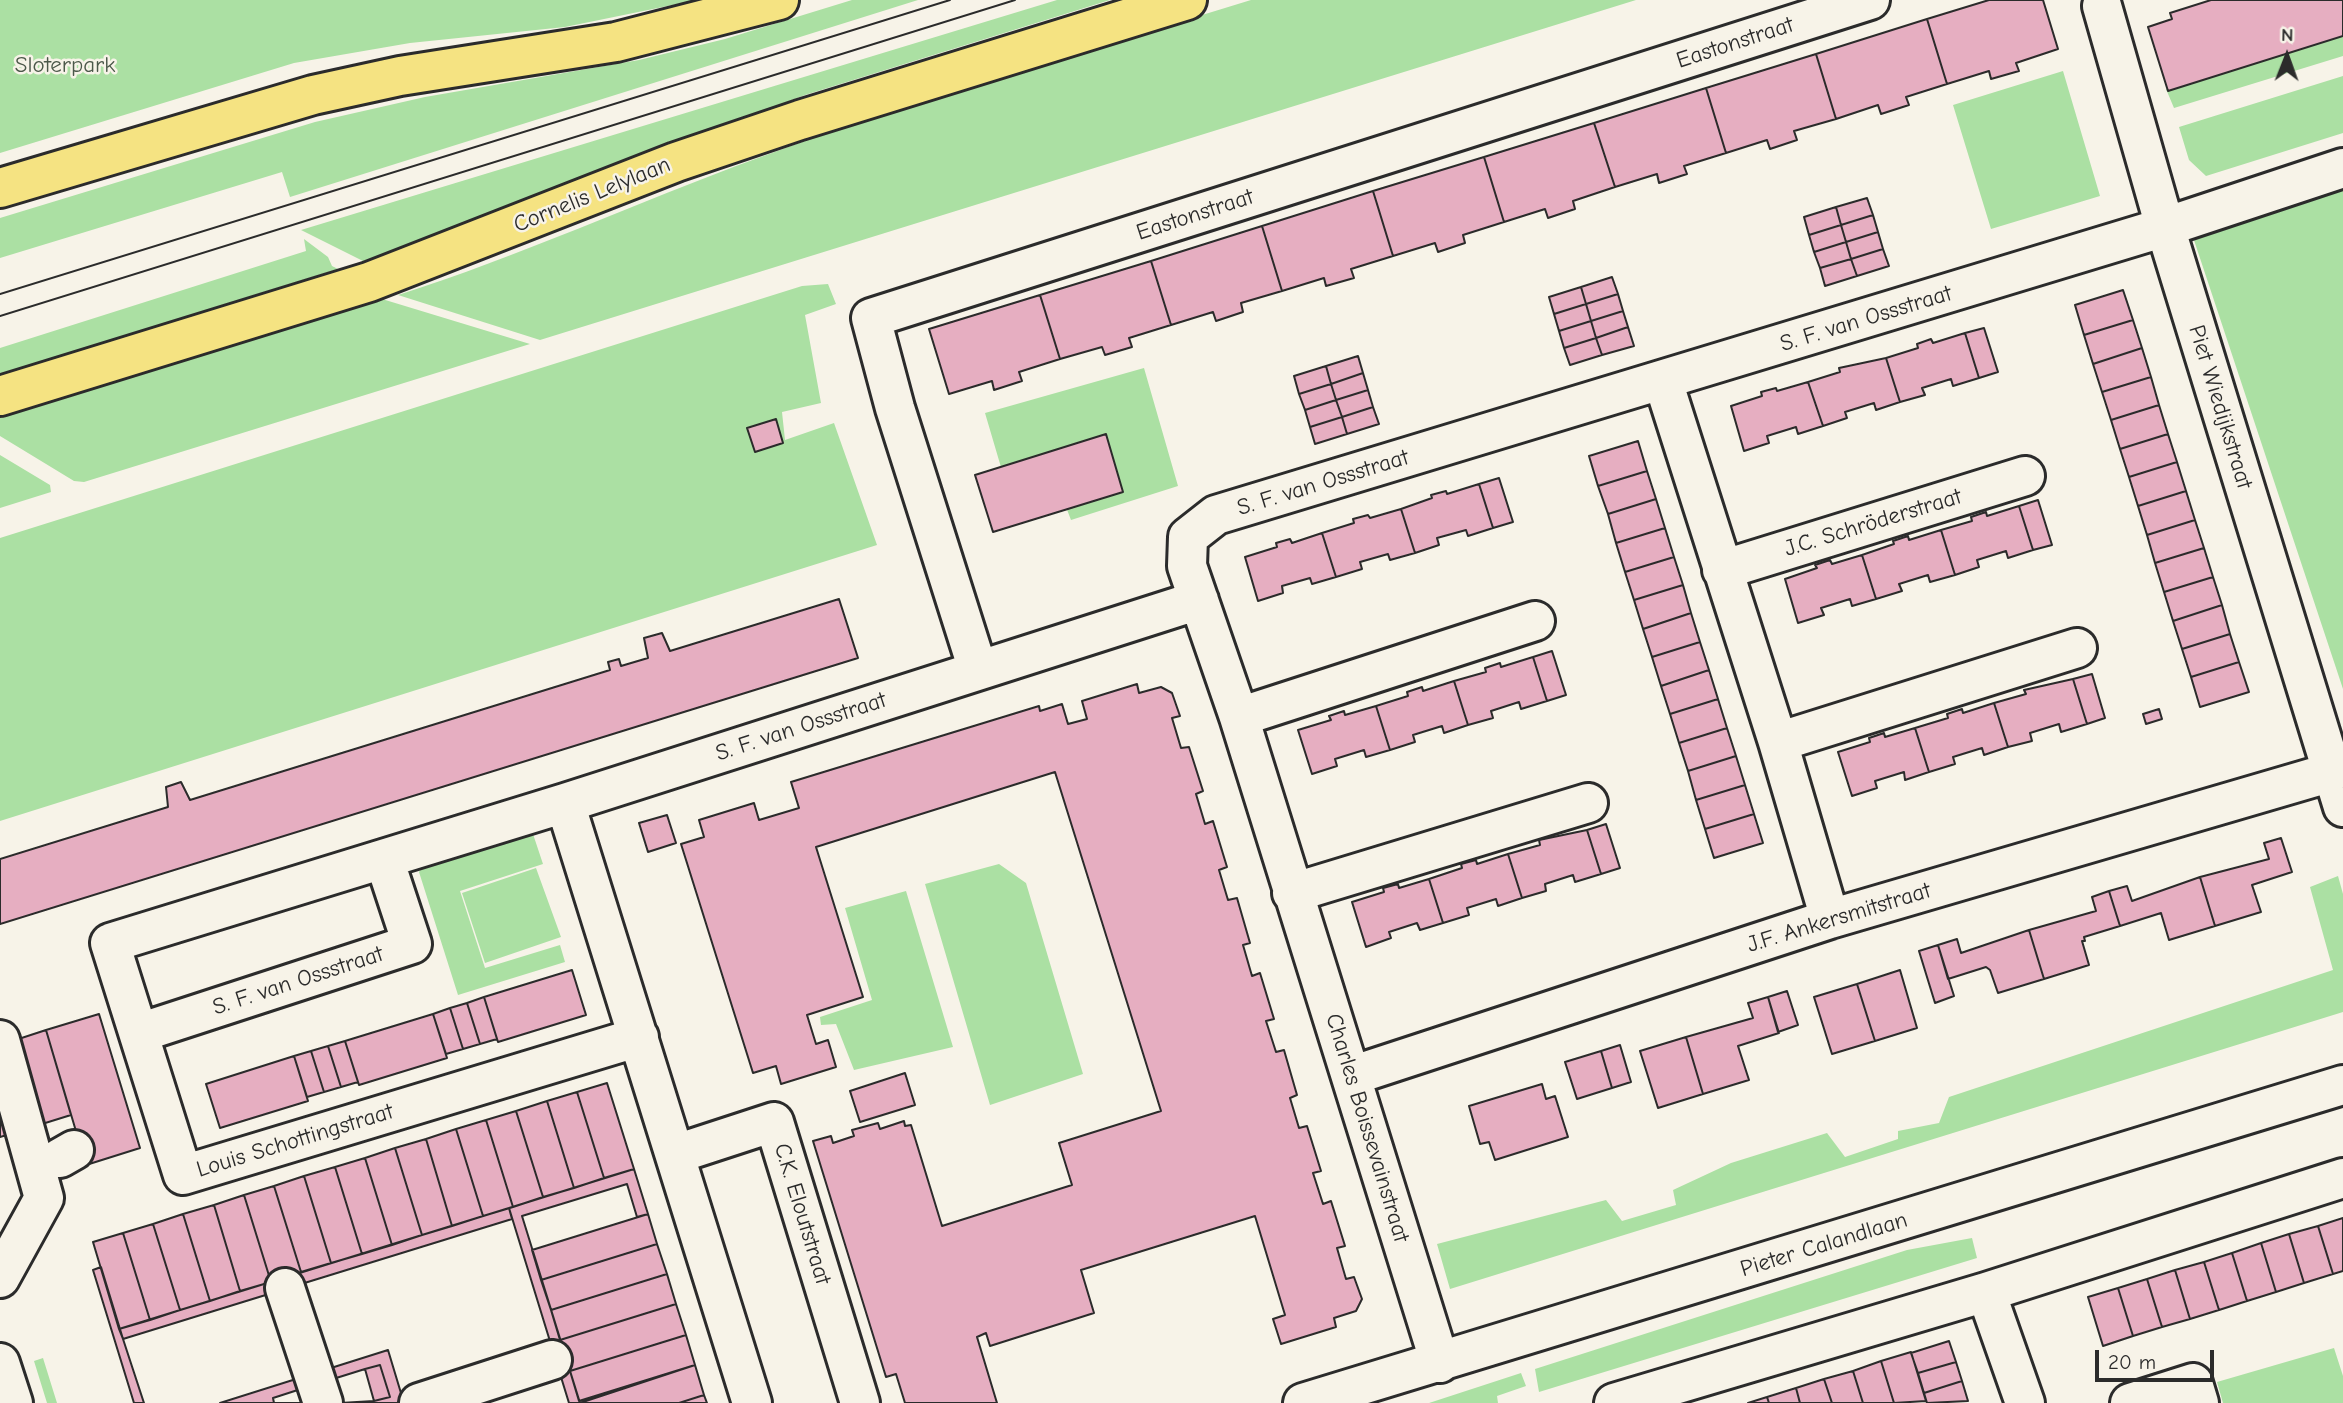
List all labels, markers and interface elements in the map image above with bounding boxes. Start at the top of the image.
street label: Eastonstraat [1673,11,1797,75]
north arrow [2252,21,2322,91]
text: N [2281,24,2294,46]
park label: Sloterpark [15,51,115,79]
street label: Cornelis Lelylaan [510,151,674,239]
street label: Eastonstraat [1133,183,1257,247]
street label: S. F. van Ossstraat [1777,280,1955,358]
street label: Piet Wiedijkstraat [2182,322,2258,492]
street label: S. F. van Ossstraat [1234,444,1412,522]
street label: J.C. Schröderstraat [1781,483,1965,563]
street label: S. F. van Ossstraat [712,686,890,768]
street label: J.F. Ankersmitstraat [1744,877,1934,959]
street label: S. F. van Ossstraat [209,940,387,1022]
street label: Charles Boissevainstraat [1319,1010,1415,1246]
street label: Louis Schottingstraat [193,1098,397,1184]
street label: C.K. Eloutstraat [767,1140,837,1288]
street label: Pieter Calandlaan [1737,1206,1911,1284]
scale bar [2098,1336,2217,1380]
text: 20 m [2108,1350,2156,1374]

